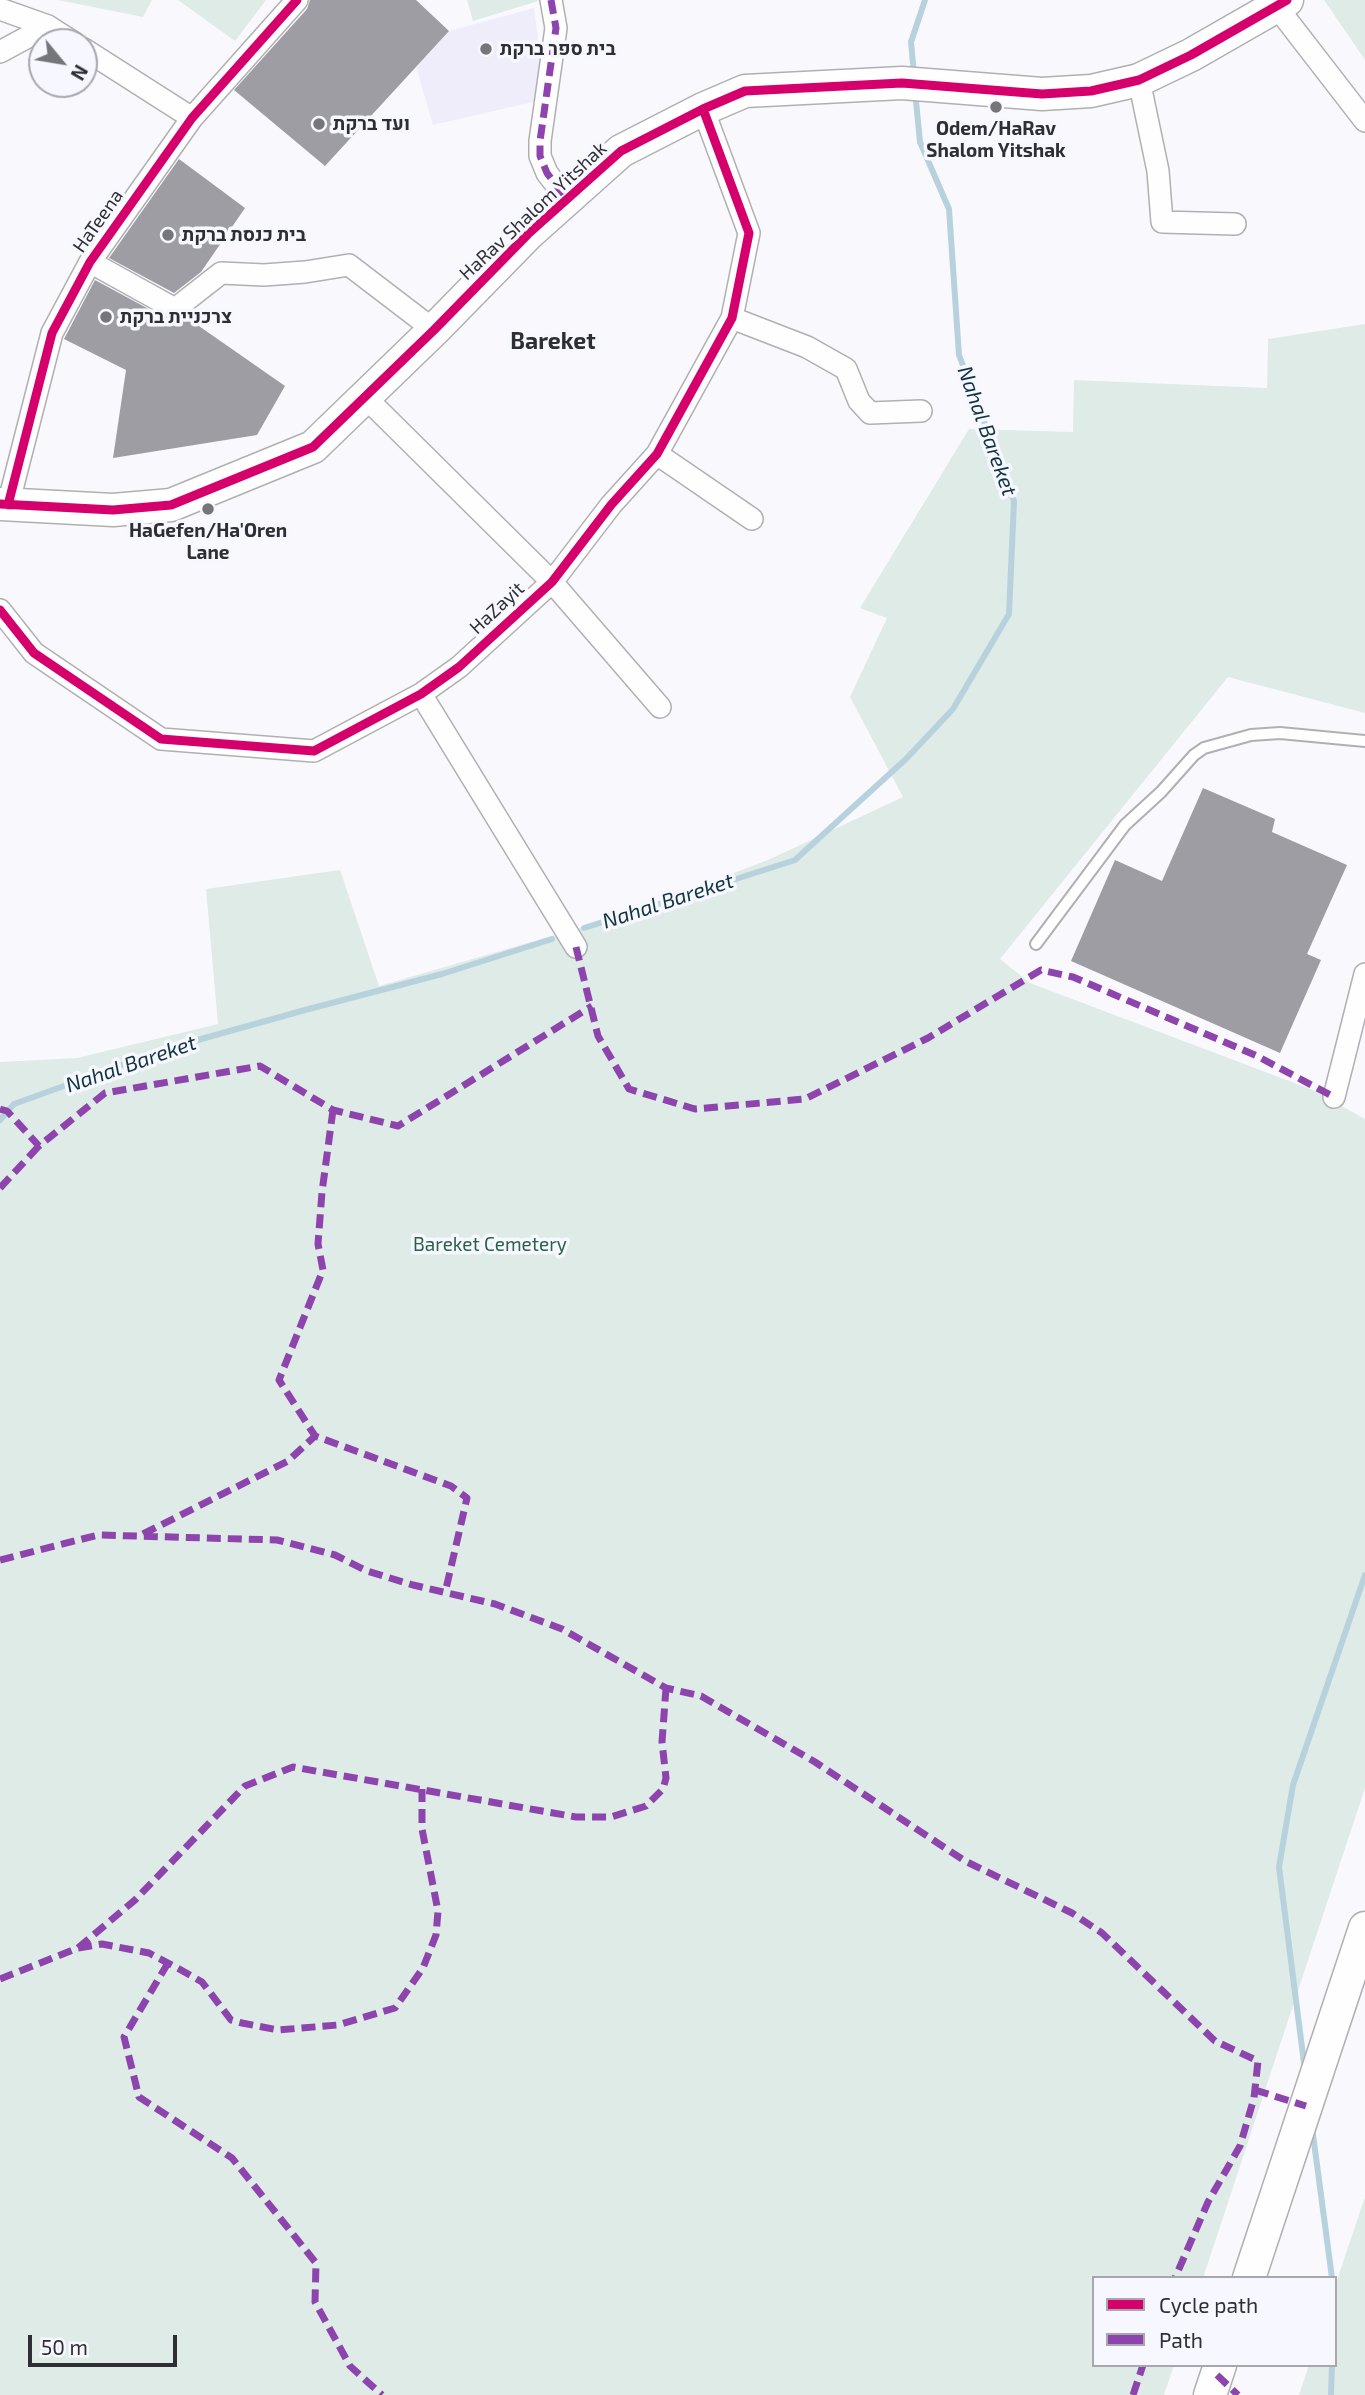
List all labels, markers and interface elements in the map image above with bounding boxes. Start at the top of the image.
north arrow [28,28,98,98]
place label: בית ספר ברקת [500,38,616,60]
marker: בית ספר ברקת [478,41,494,57]
text: N [66,61,93,84]
marker: Odem/HaRav Shalom Yitshak [988,99,1004,115]
place label: ועד ברקת [333,113,410,135]
marker: ועד ברקת [311,116,327,132]
place label: Odem/HaRav Shalom Yitshak [926,118,1066,162]
street label: HaRav Shalom Yitshak [455,137,611,285]
street label: HaTeena [68,185,128,257]
place label: בית כנסת ברקת [182,224,306,246]
marker: בית כנסת ברקת [160,227,176,243]
place label: צרכניית ברקת [120,306,232,328]
marker: צרכניית ברקת [98,309,114,325]
district label: Bareket [510,327,596,355]
water label: Nahal Bareket [952,363,1022,499]
marker: HaGefen/Ha'Oren Lane [200,501,216,517]
place label: HaGefen/Ha'Oren Lane [129,520,287,564]
street label: HaZayit [465,577,529,639]
water label: Nahal Bareket [599,868,737,934]
water label: Nahal Bareket [62,1030,200,1098]
park label: Bareket Cemetery [413,1234,567,1256]
legend [1092,2276,1337,2367]
text: Cycle path [1159,2292,1258,2317]
scale bar [32,2322,180,2366]
text: Path [1159,2327,1203,2352]
text: 50 m [41,2334,88,2359]

